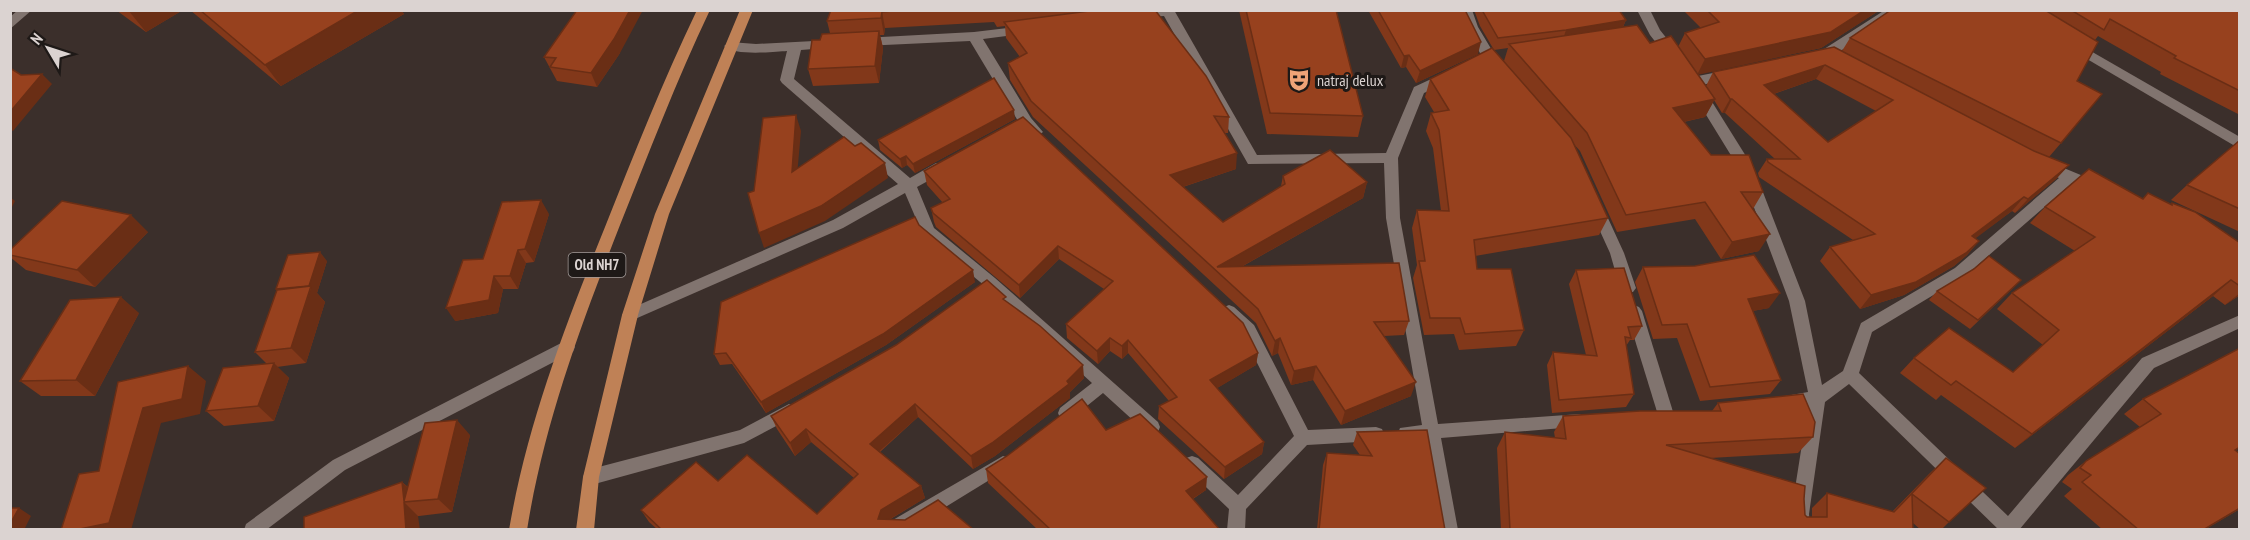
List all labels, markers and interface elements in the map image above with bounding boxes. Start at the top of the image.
north arrow [18,18,78,78]
text: N [26,29,47,48]
theatre icon: natraj delux [1286,67,1312,93]
place label: natraj delux [1317,70,1384,90]
road number: Old NH7 [568,253,626,277]

